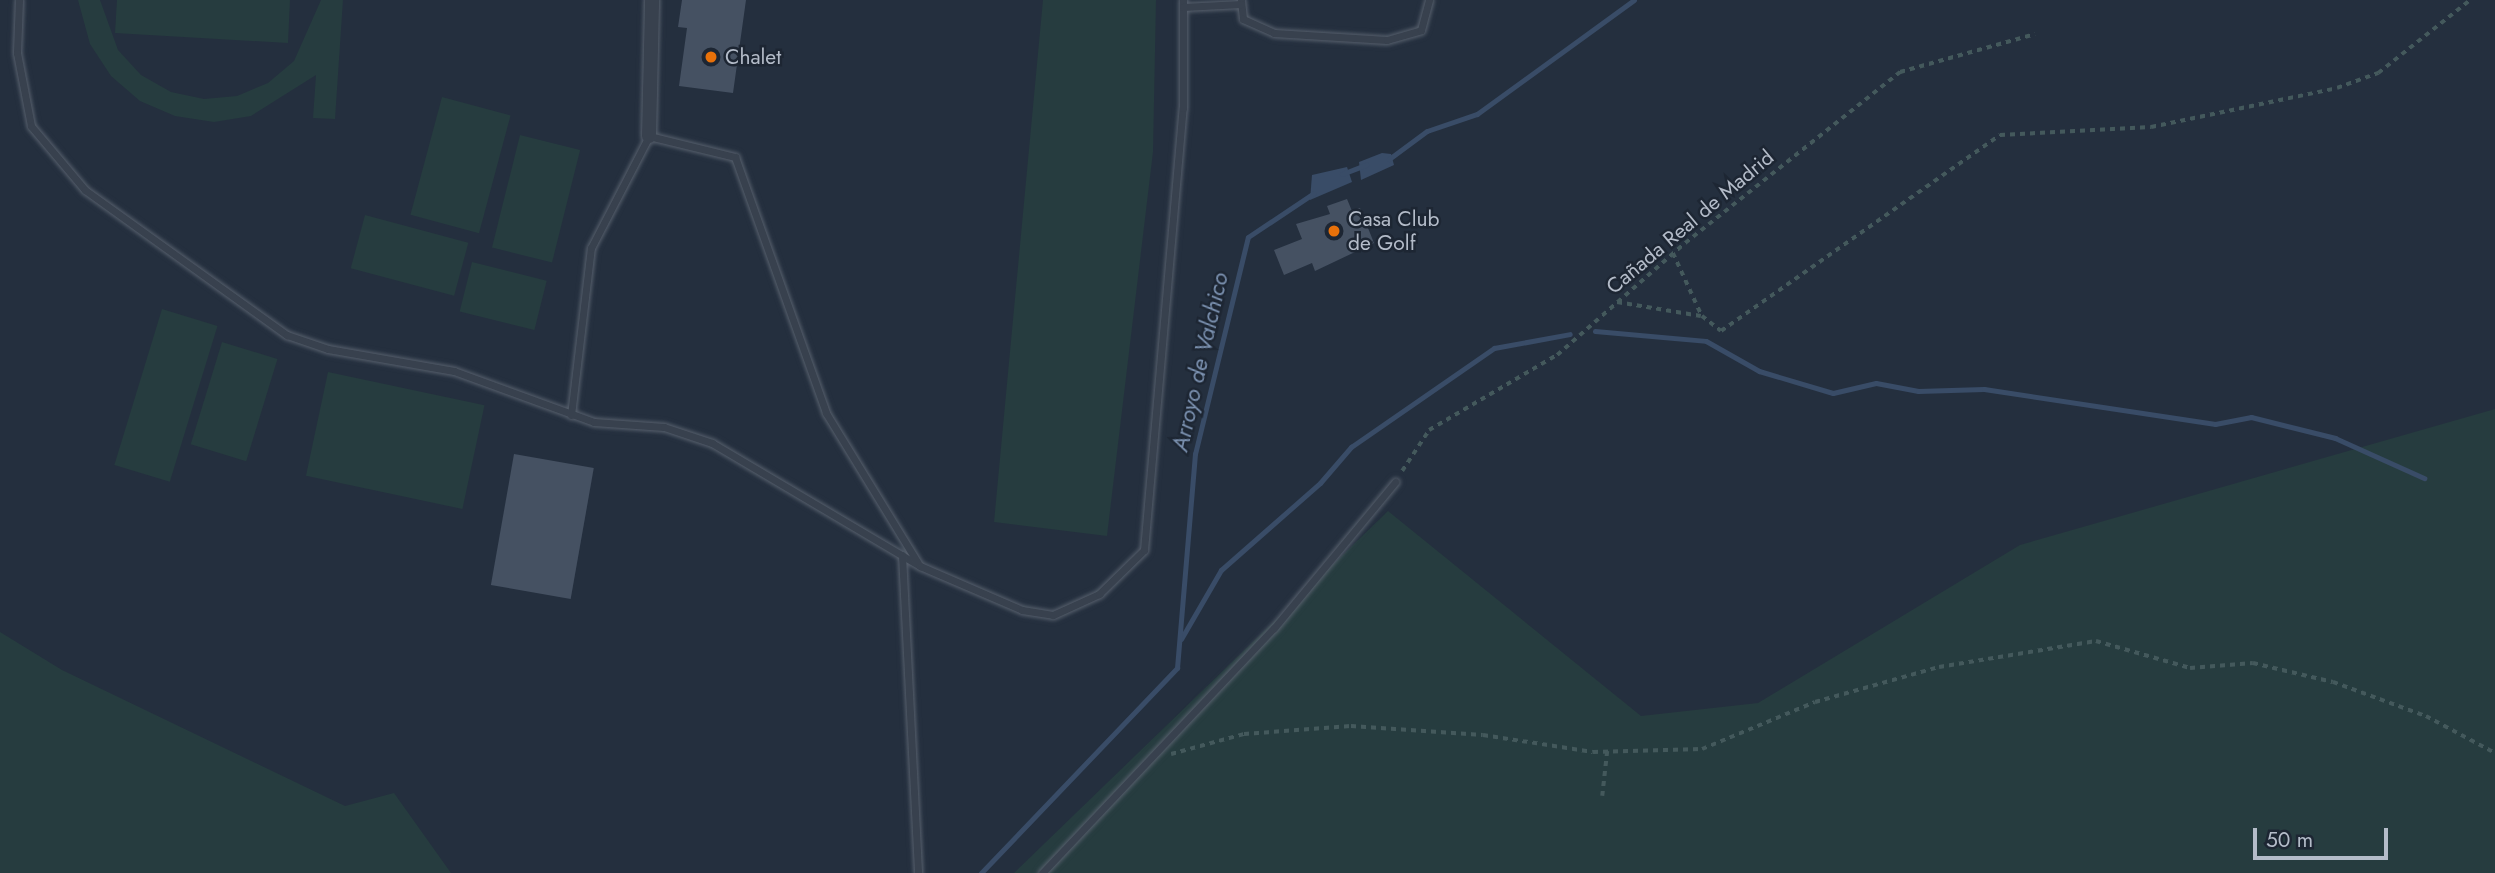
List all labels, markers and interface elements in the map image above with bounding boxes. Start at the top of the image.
place label: Chalet [725,44,781,70]
marker: Chalet [703,49,719,65]
street label: Cañada Real de Madrid [1601,145,1779,299]
place label: Casa Club de Golf [1348,206,1440,256]
marker: Casa Club de Golf [1326,223,1342,239]
water label: Arroyo de Valchico [1166,270,1234,454]
scale bar [2257,814,2392,858]
text: 50 m [2266,825,2313,855]

